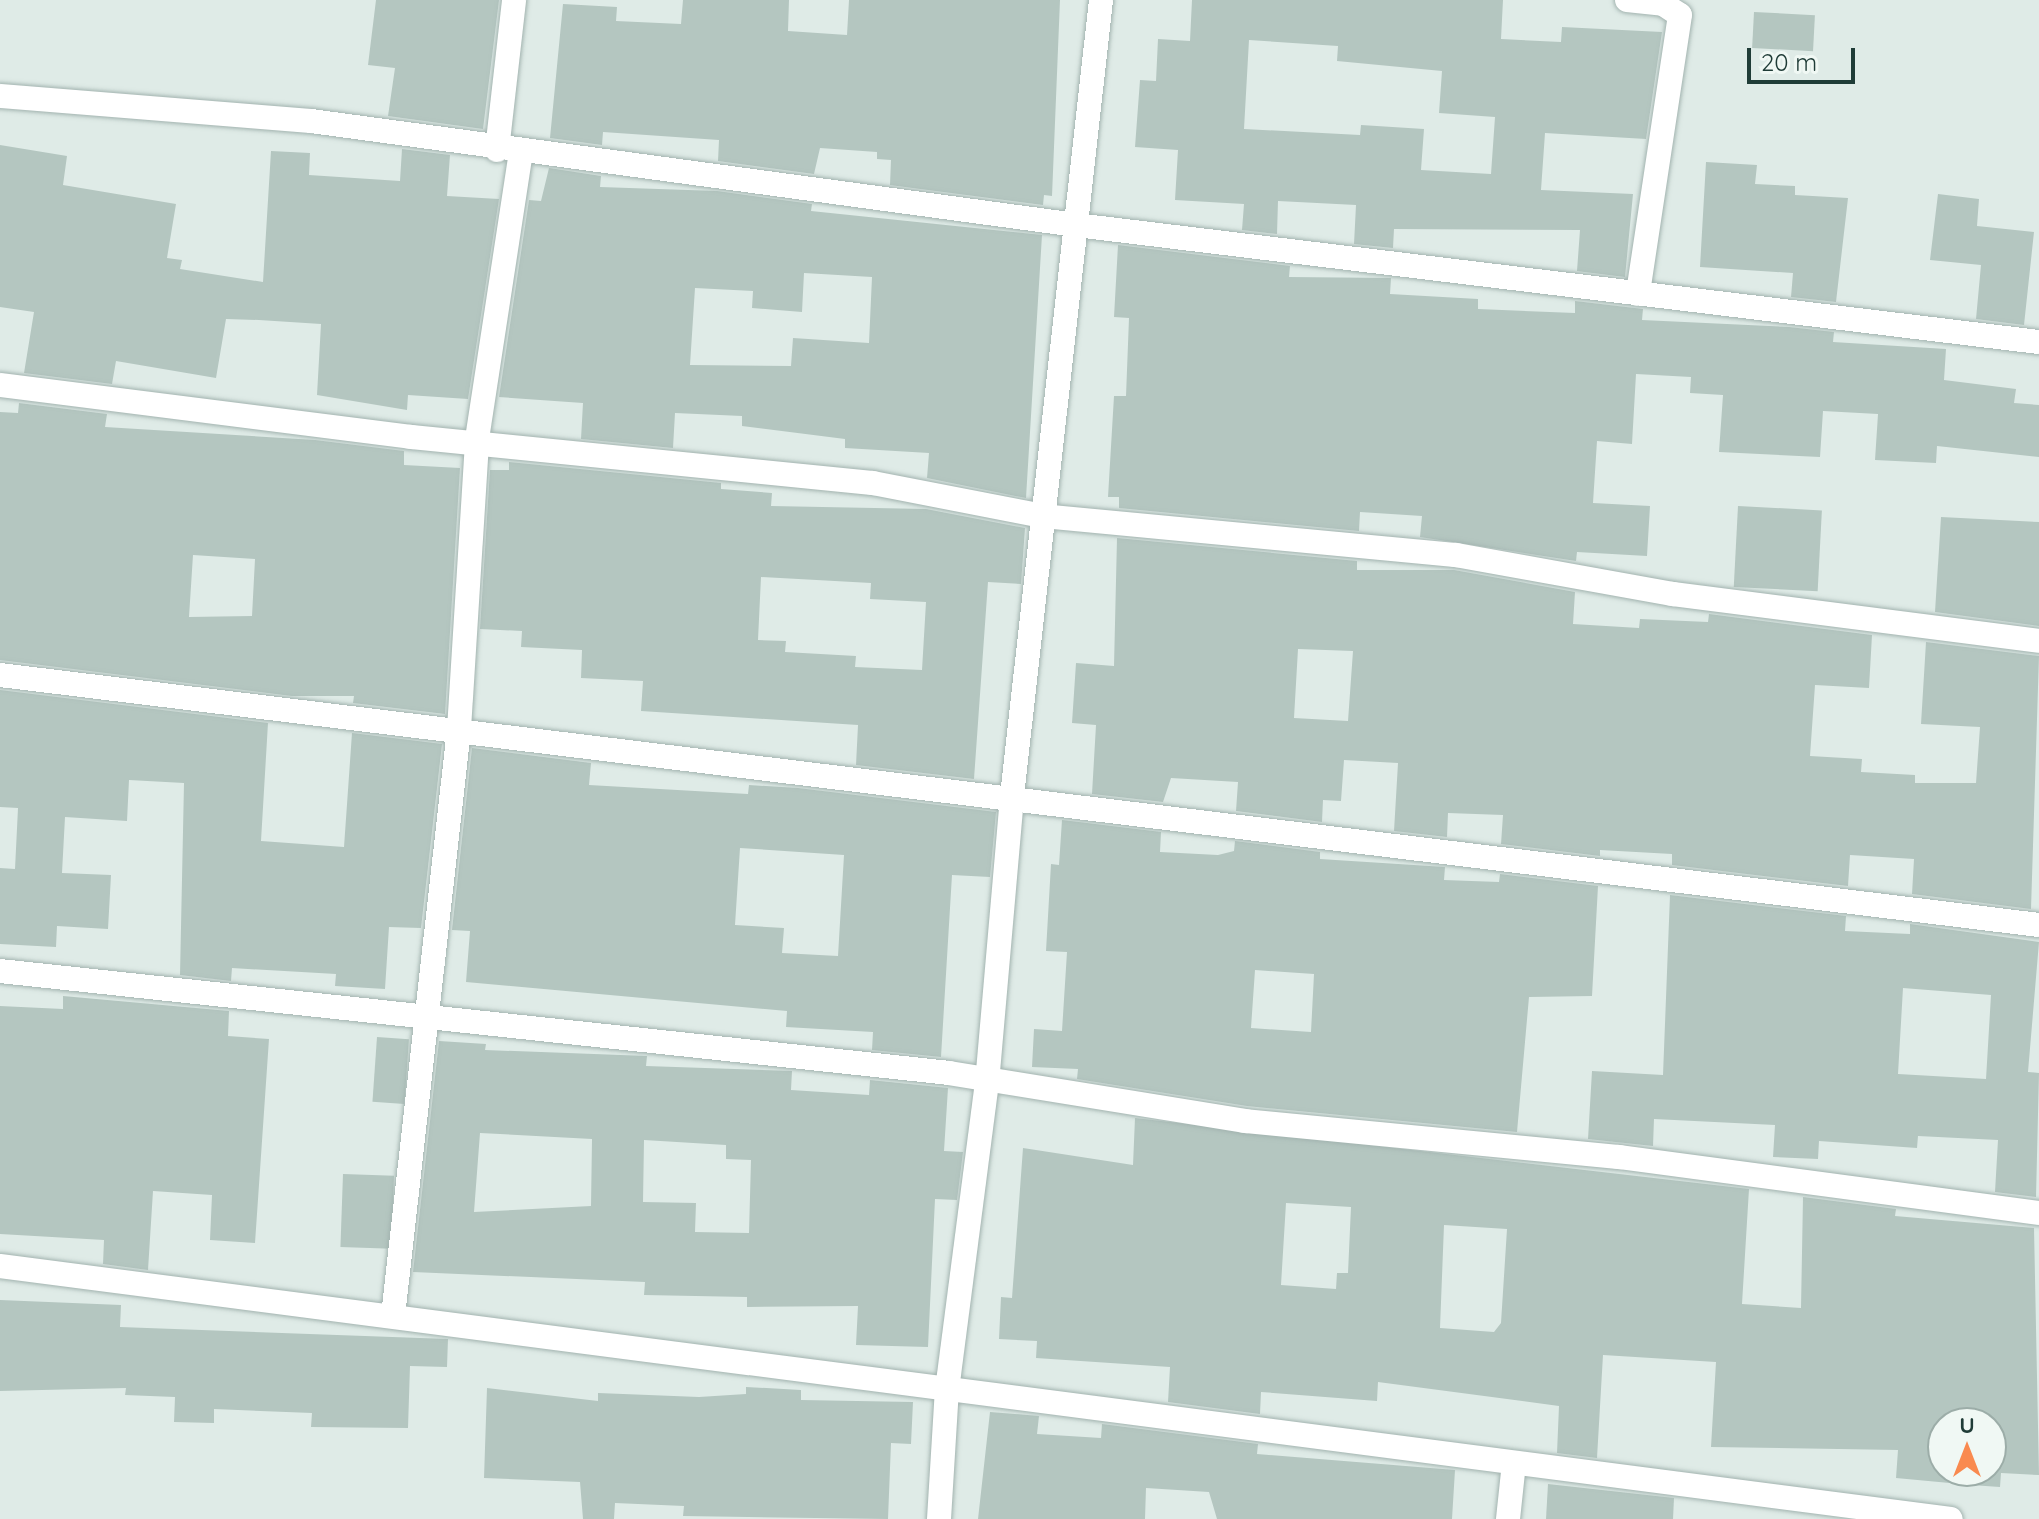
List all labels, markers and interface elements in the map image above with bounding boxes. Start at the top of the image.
scale bar [1751,32,1859,82]
text: 20 m [1761,47,1817,77]
north arrow [1927,1407,2007,1487]
text: U [1959,1411,1975,1439]

